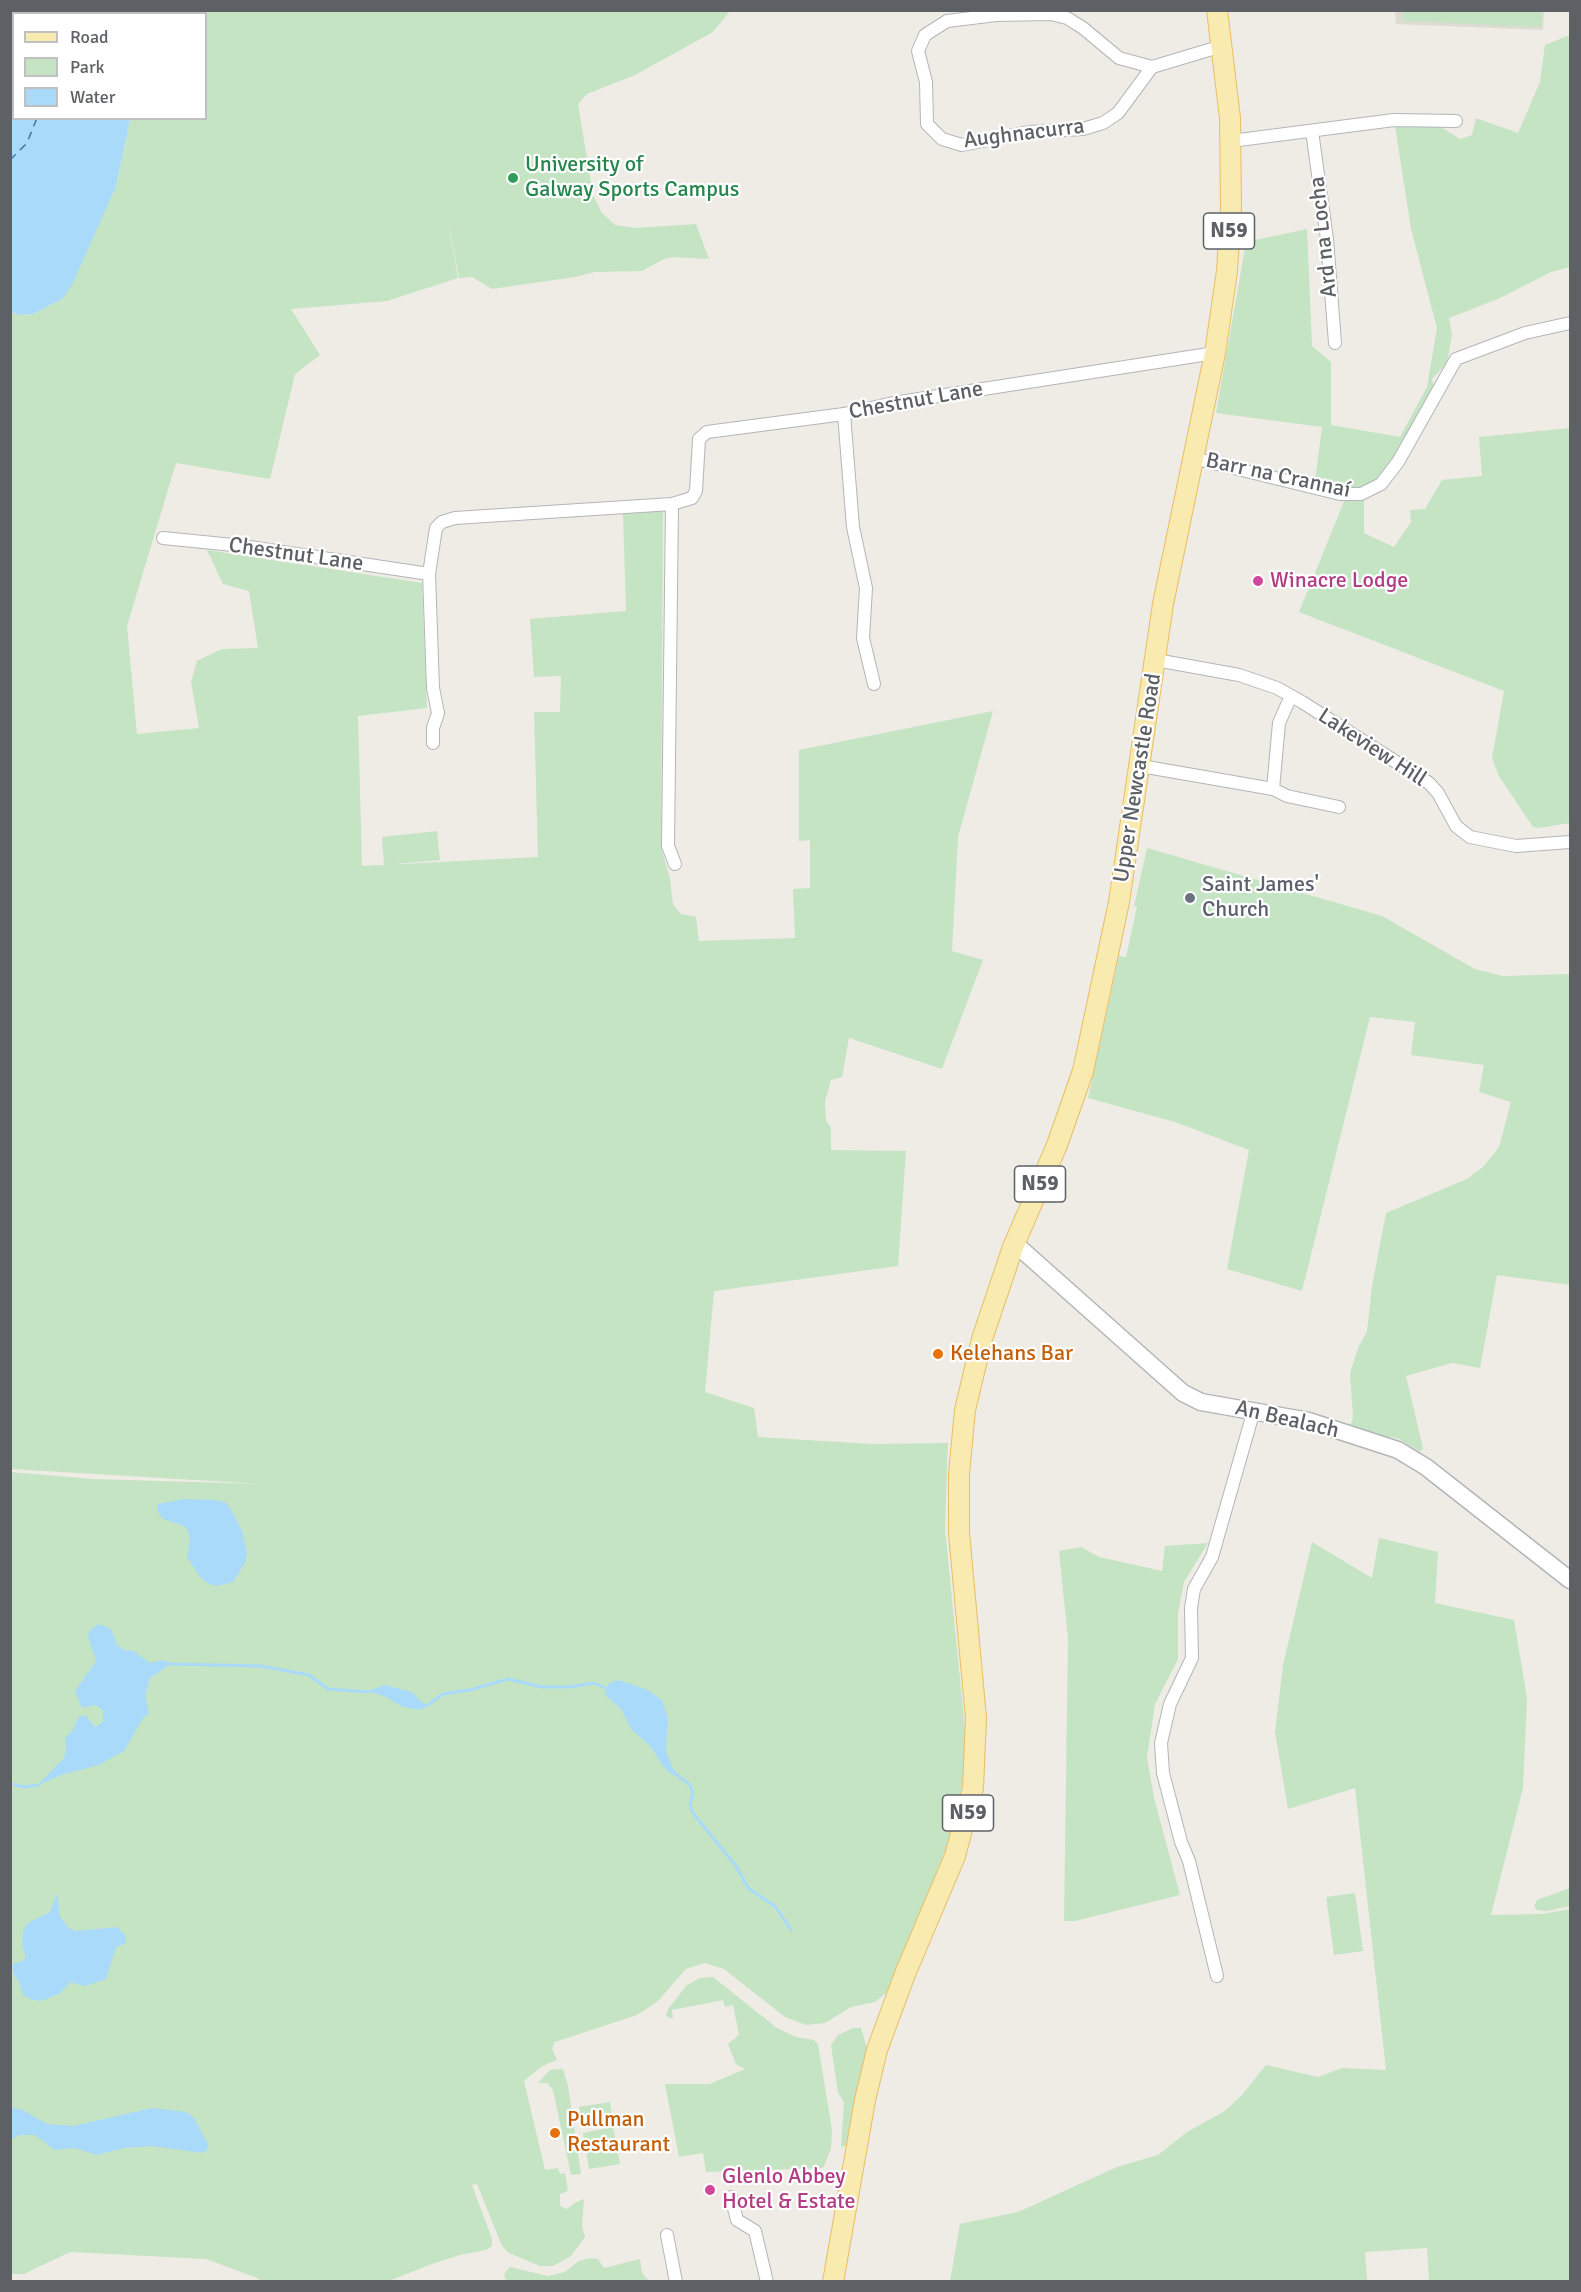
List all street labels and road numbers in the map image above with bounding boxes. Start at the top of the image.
street label: Aughnacurra [962,113,1086,155]
street label: Ard na Locha [1305,175,1343,299]
road number: N59 [1204,213,1254,249]
street label: Chestnut Lane [847,376,985,426]
street label: Barr na Crannaí [1203,448,1353,504]
street label: Chestnut Lane [227,532,365,578]
street label: Upper Newcastle Road [1108,672,1168,884]
street label: Lakeview Hill [1313,703,1431,793]
road number: N59 [1014,1166,1066,1202]
street label: An Bealach [1233,1395,1341,1445]
road number: N59 [942,1795,994,1831]

